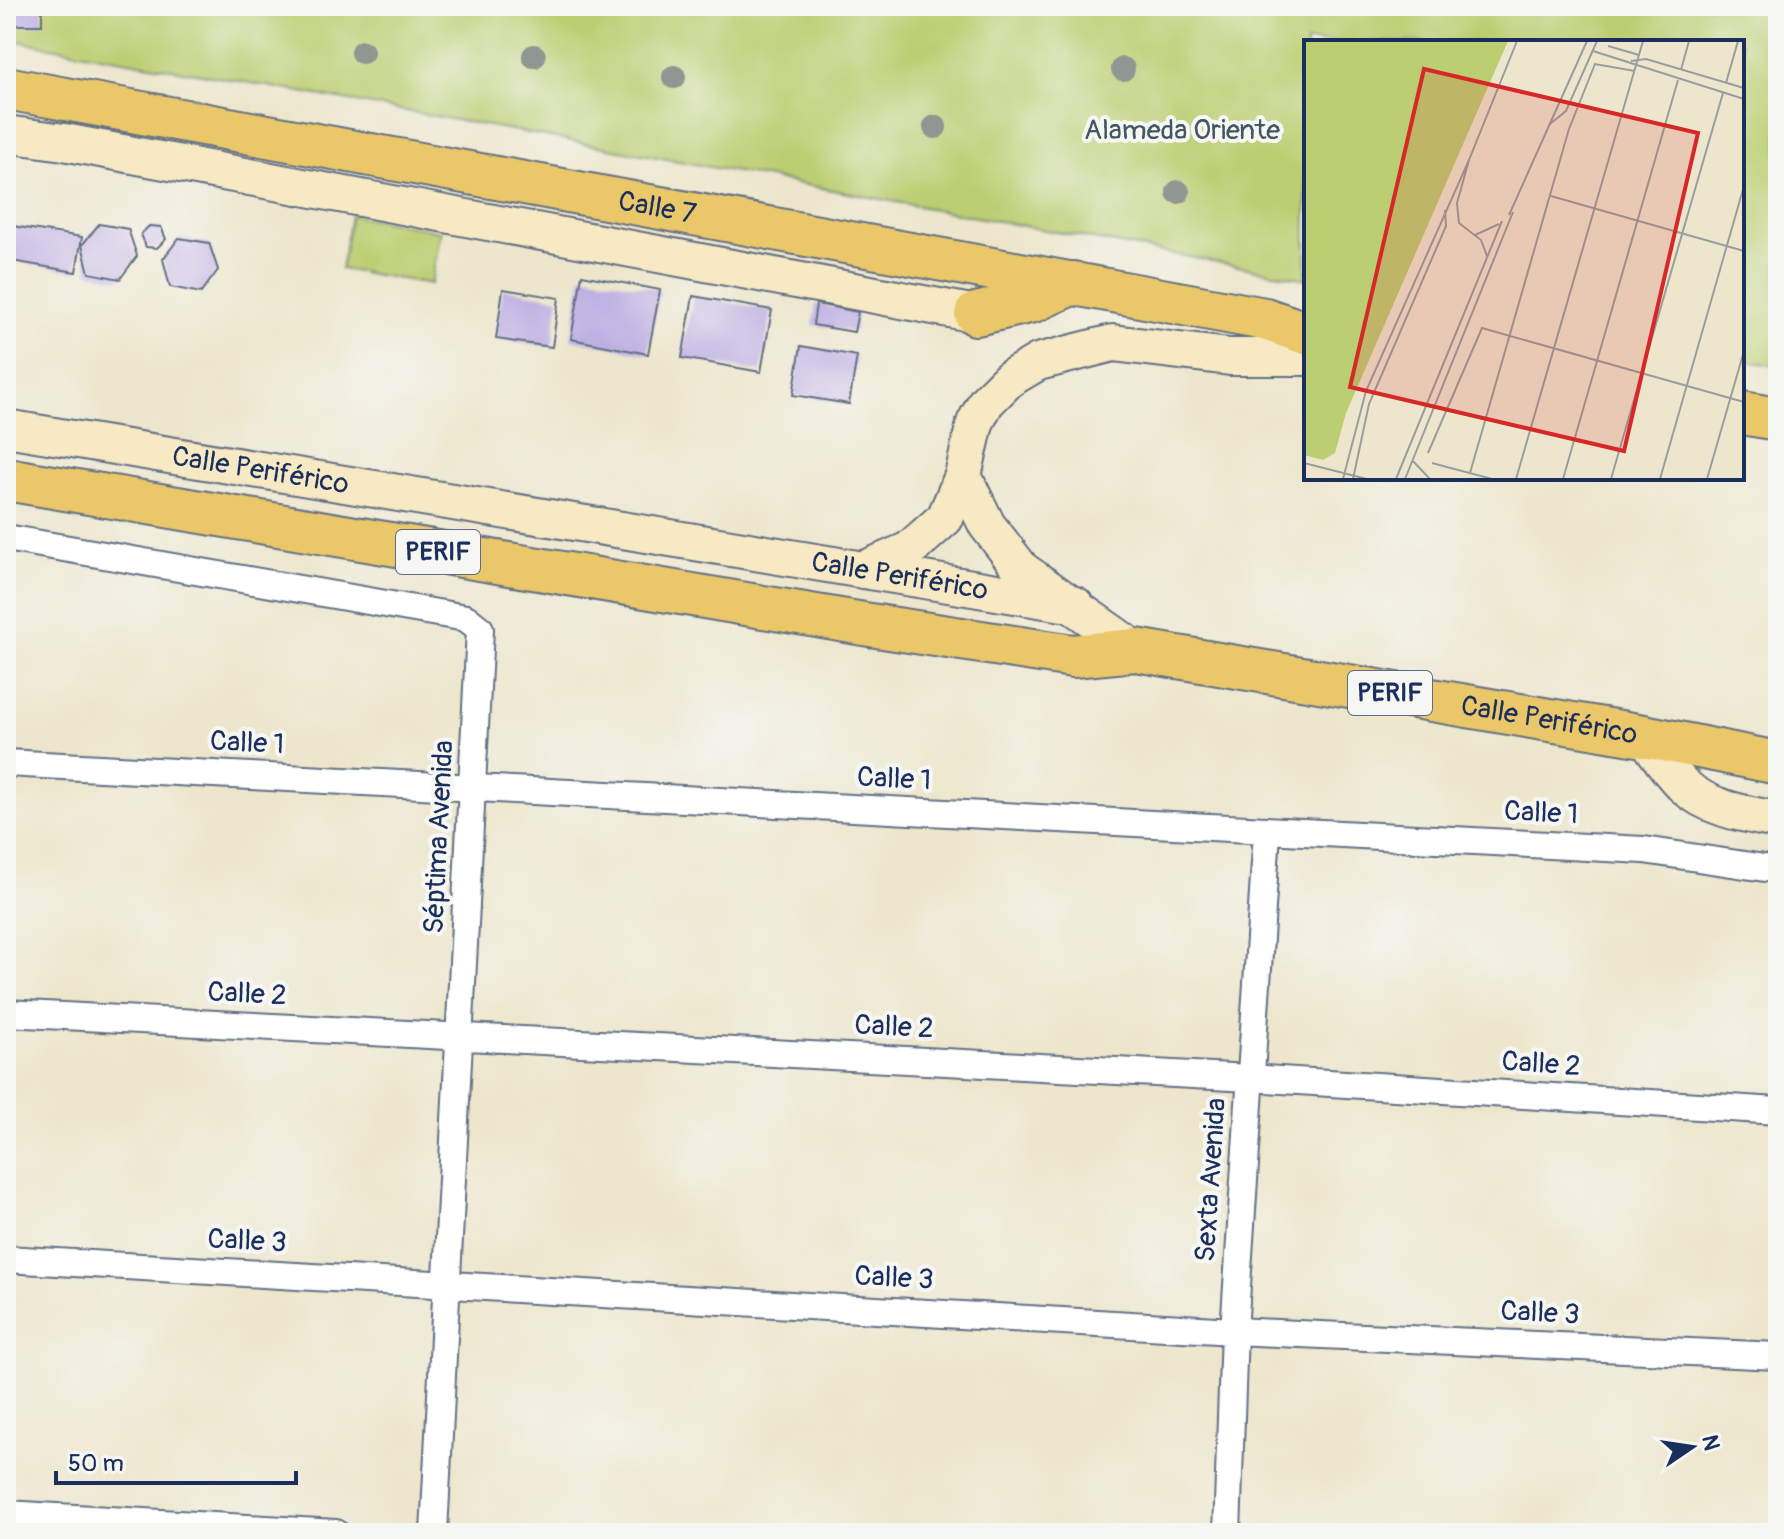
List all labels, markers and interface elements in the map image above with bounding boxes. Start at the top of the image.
inset map [1304,40,1744,480]
park label: Alameda Oriente [1084,113,1280,148]
street label: Calle 7 [615,183,699,232]
street label: Calle Periférico [170,438,351,502]
road number: PERIF [396,530,480,574]
street label: Calle Periférico [809,544,991,608]
road number: PERIF [1348,671,1432,715]
street label: Calle Periférico [1458,688,1640,752]
street label: Calle 1 [209,724,285,762]
street label: Séptima Avenida [416,739,462,935]
street label: Calle 1 [856,760,932,798]
street label: Calle 1 [1503,794,1579,832]
street label: Calle 2 [207,974,287,1014]
street label: Calle 2 [854,1007,934,1047]
street label: Calle 2 [1500,1044,1582,1084]
street label: Sexta Avenida [1188,1097,1234,1263]
street label: Calle 3 [207,1221,287,1261]
street label: Calle 3 [854,1258,934,1298]
street label: Calle 3 [1500,1293,1580,1333]
north arrow [1652,1407,1732,1487]
text: N [1695,1432,1726,1453]
scale bar [56,1435,296,1485]
text: 50 m [68,1449,124,1478]

